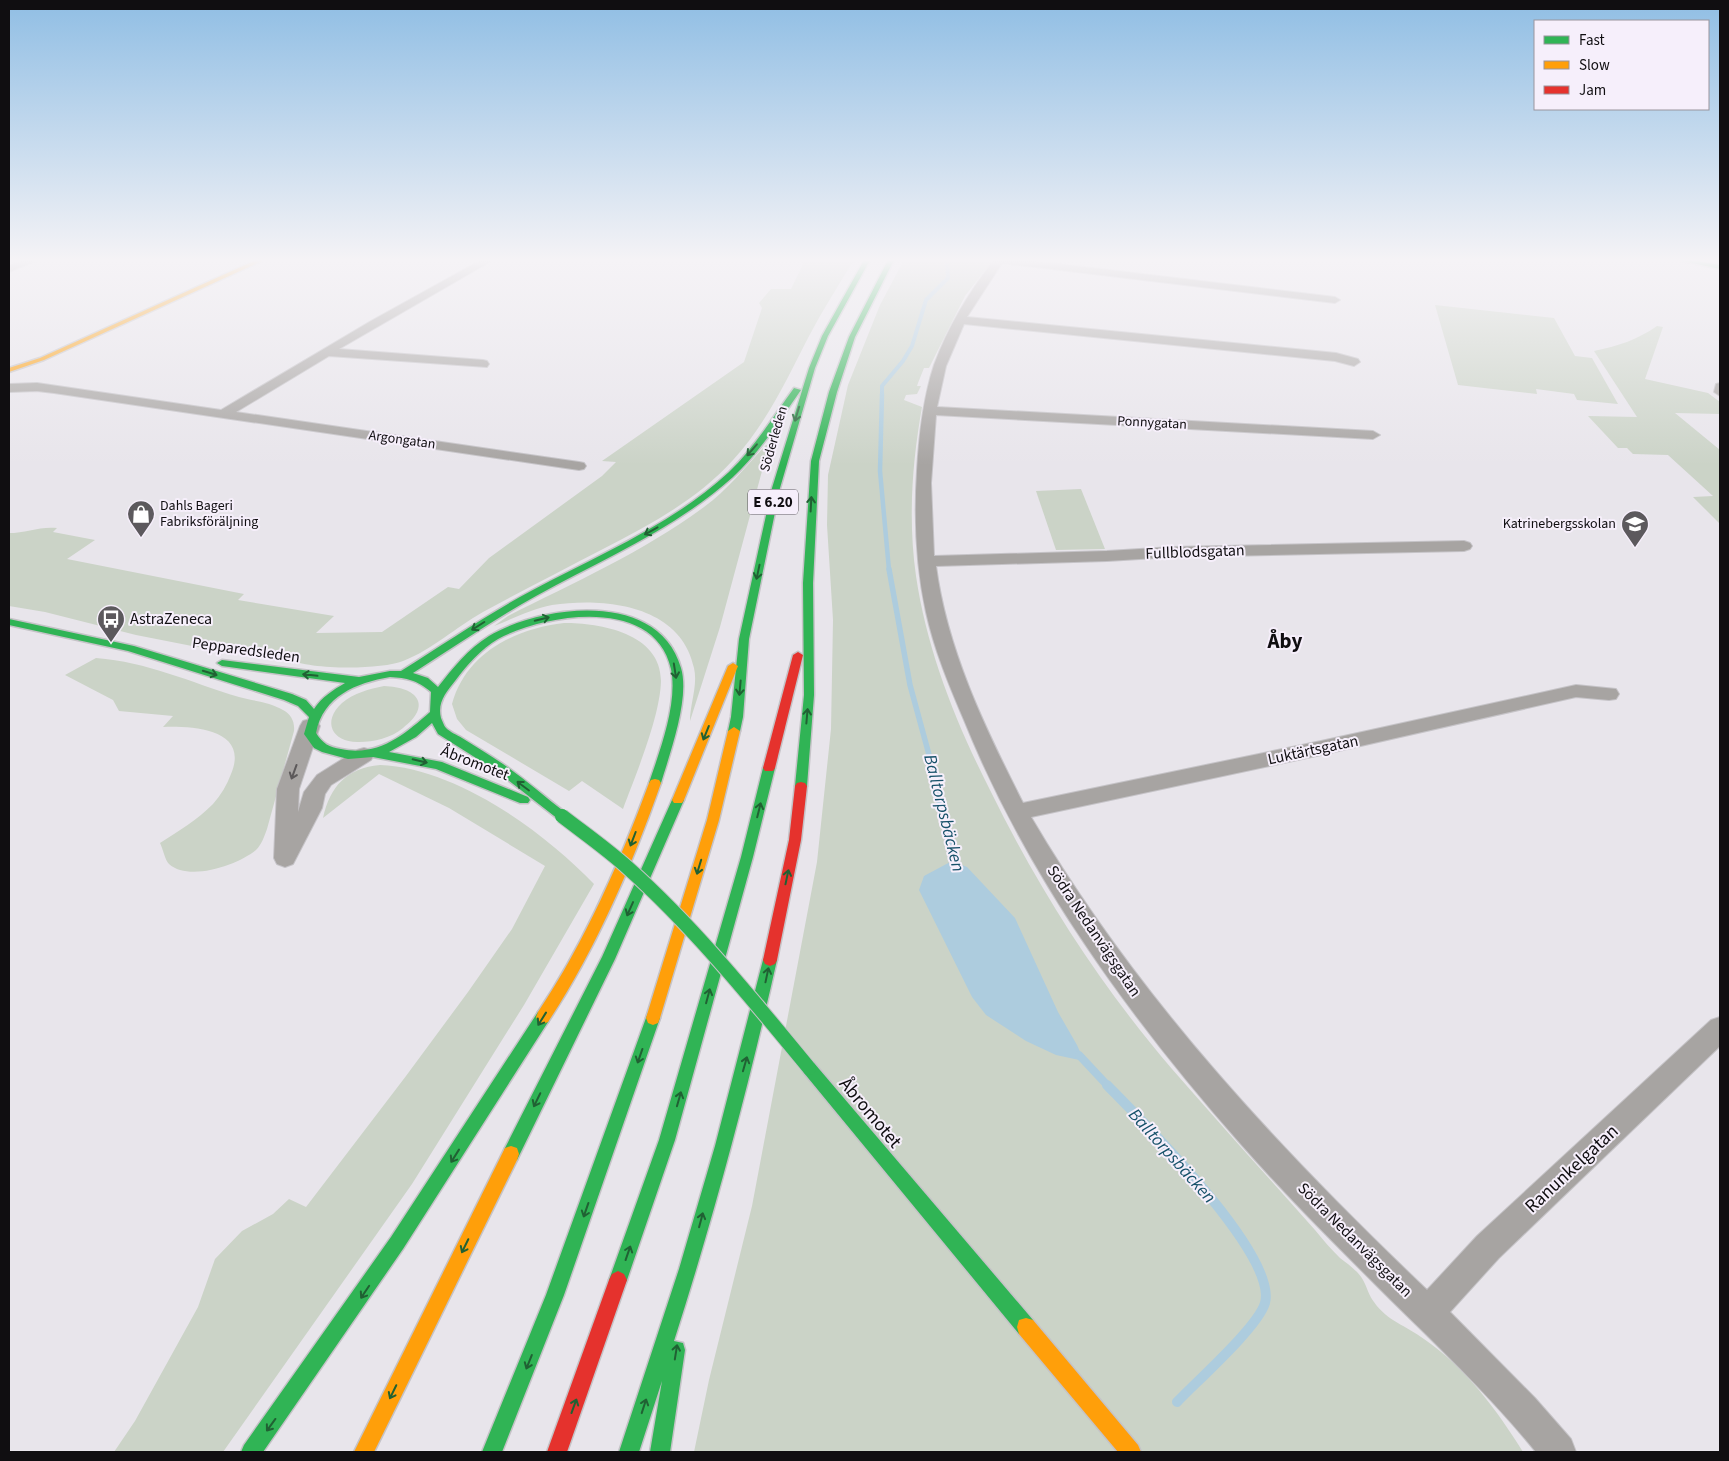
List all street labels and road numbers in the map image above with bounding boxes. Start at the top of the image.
street label: Söderleden [755,404,793,474]
street label: Ponnygatan [1117,411,1187,435]
street label: Argongatan [367,425,437,455]
road number: E 6.20 [748,490,798,514]
street label: Fullblodsgatan [1145,539,1245,565]
street label: Pepparedsleden [191,632,301,668]
street label: Luktärtsgatan [1266,730,1360,770]
street label: Åbromotet [438,740,513,786]
street label: Södra Nedanvägsgatan [1042,861,1146,1001]
street label: Åbromotet [832,1072,908,1155]
street label: Ranunkelgatan [1519,1118,1625,1220]
street label: Södra Nedanvägsgatan [1293,1178,1417,1302]

